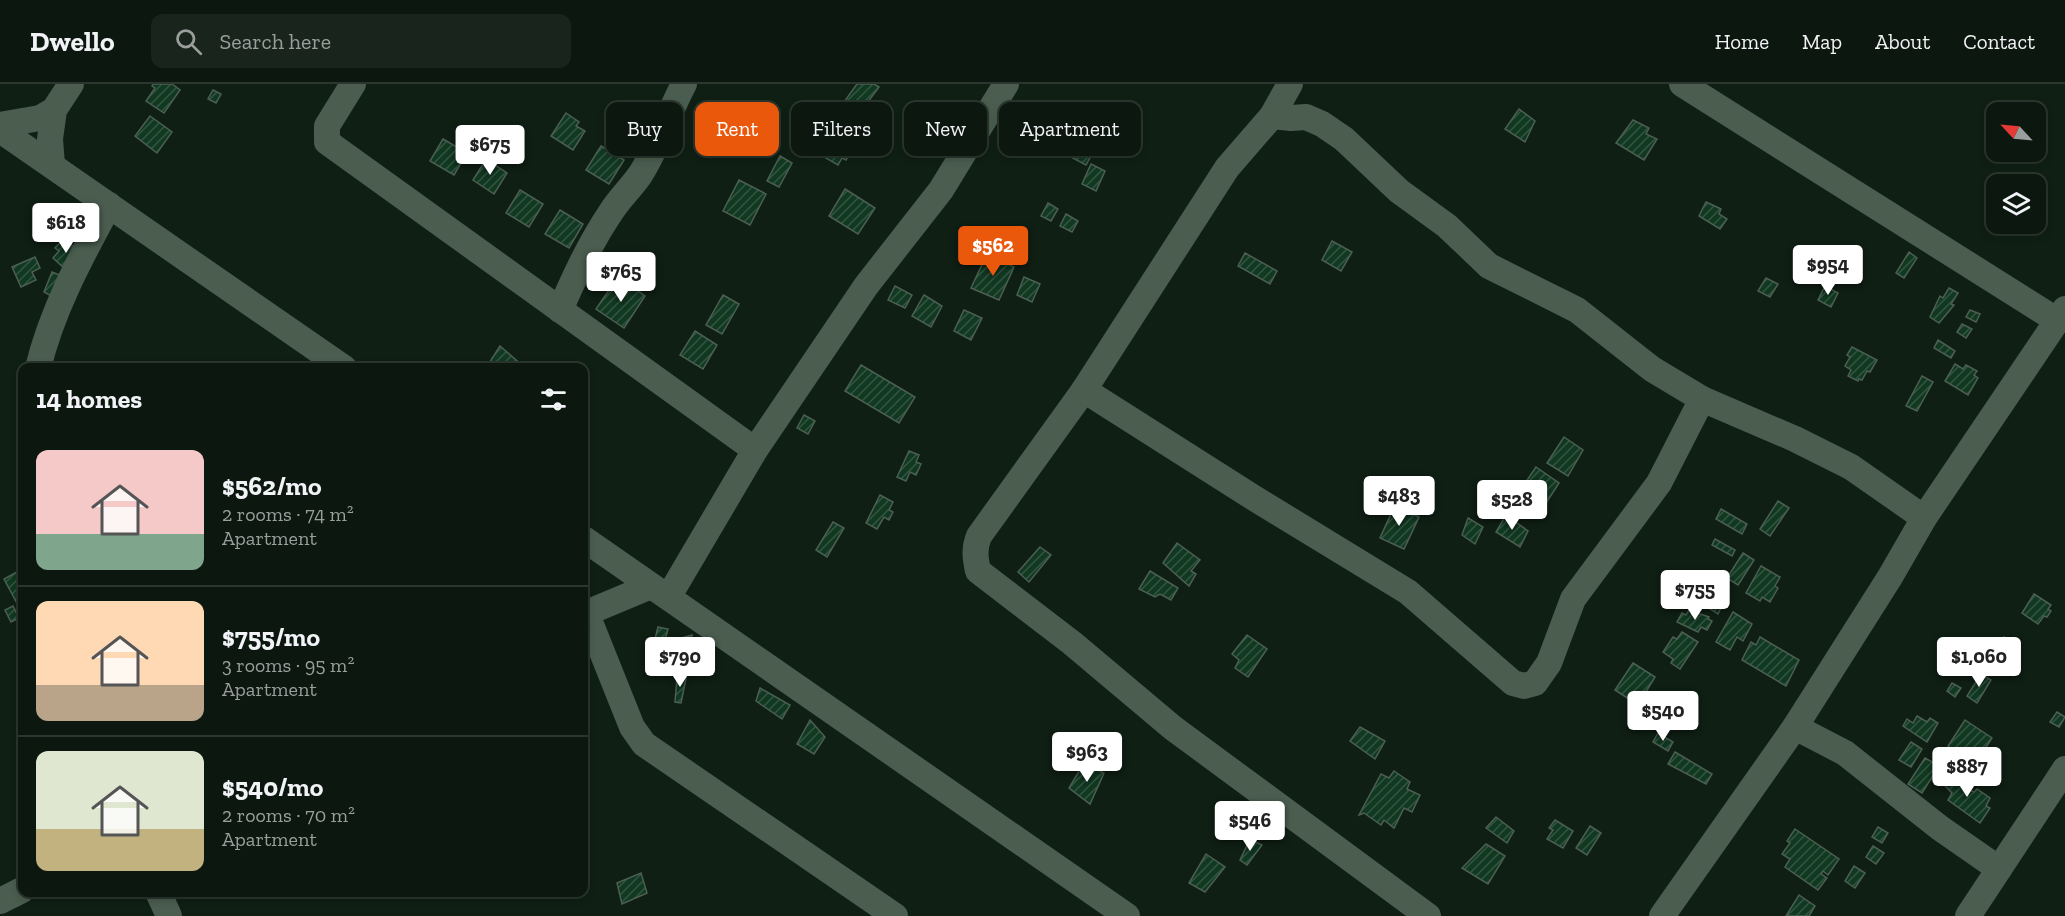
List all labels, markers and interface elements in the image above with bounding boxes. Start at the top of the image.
search box [151,14,571,68]
text: Dwello [30,25,115,58]
icon: search [172,25,205,58]
text: Search here [220,28,331,55]
text: Home [1715,29,1769,54]
text: Map [1802,29,1842,54]
text: About [1875,29,1930,54]
text: Contact [1963,29,2035,54]
chip: Buy [606,102,683,156]
chip: Rent [695,102,779,156]
chip: Filters [791,102,892,156]
chip: New [904,102,987,156]
chip: Apartment [999,102,1141,156]
north arrow [1986,102,2046,162]
map controls [1986,102,2046,234]
pin: $675 [454,125,526,176]
text: $675 [470,132,510,156]
button: layers [1986,174,2046,234]
pin: $618 [30,203,102,254]
text: $618 [46,210,86,234]
pin: $562 [957,226,1029,277]
text: $562 [972,233,1014,257]
pin: $954 [1792,245,1864,296]
pin: $765 [585,252,657,303]
text: $954 [1807,252,1849,276]
text: $765 [601,259,641,283]
text: 14 homes [36,383,142,415]
icon: filters [537,383,570,416]
text: $562/mo [222,470,322,502]
icon: home [84,474,156,546]
pin: $483 [1363,476,1435,527]
pin: $528 [1476,480,1548,531]
text: $483 [1378,483,1420,507]
text: $528 [1491,487,1533,511]
text: 2 rooms · 74 m² [222,502,354,526]
text: Apartment [222,526,317,550]
pin: $755 [1659,570,1731,621]
text: $755 [1675,577,1715,601]
text: $755/mo [222,621,320,653]
icon: home [84,625,156,697]
pin: $790 [644,637,716,688]
pin: $1,060 [1930,637,2028,688]
text: $790 [659,644,701,668]
text: $1,060 [1951,644,2007,668]
text: 3 rooms · 95 m² [222,653,354,677]
text: Apartment [222,677,317,701]
pin: $540 [1627,691,1699,742]
text: $540 [1641,698,1685,722]
pin: $963 [1051,732,1123,783]
text: $963 [1066,739,1108,763]
pin: $887 [1931,747,2003,798]
text: $887 [1946,754,1988,778]
text: $540/mo [222,771,323,803]
icon: home [84,775,156,847]
pin: $546 [1214,801,1286,852]
text: 2 rooms · 70 m² [222,803,355,827]
text: $546 [1229,808,1271,832]
text: Apartment [222,827,317,851]

